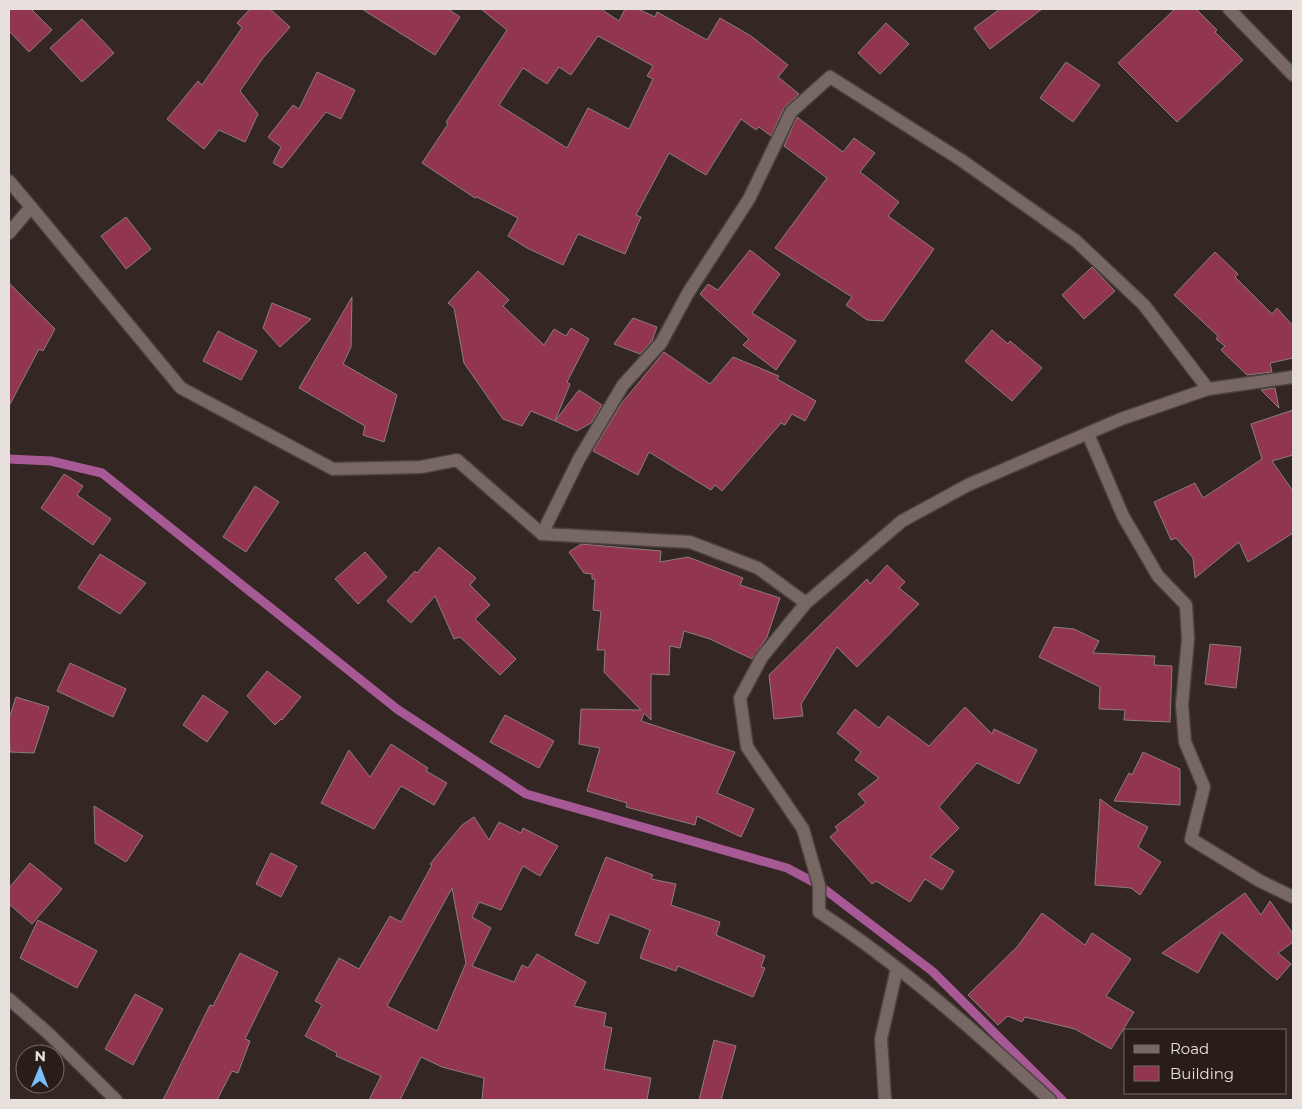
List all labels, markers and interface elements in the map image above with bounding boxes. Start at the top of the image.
legend [1124,1029,1287,1094]
text: Road [1170,1039,1209,1058]
north arrow [15,1044,65,1094]
text: N [34,1047,46,1065]
text: Building [1170,1064,1234,1083]

